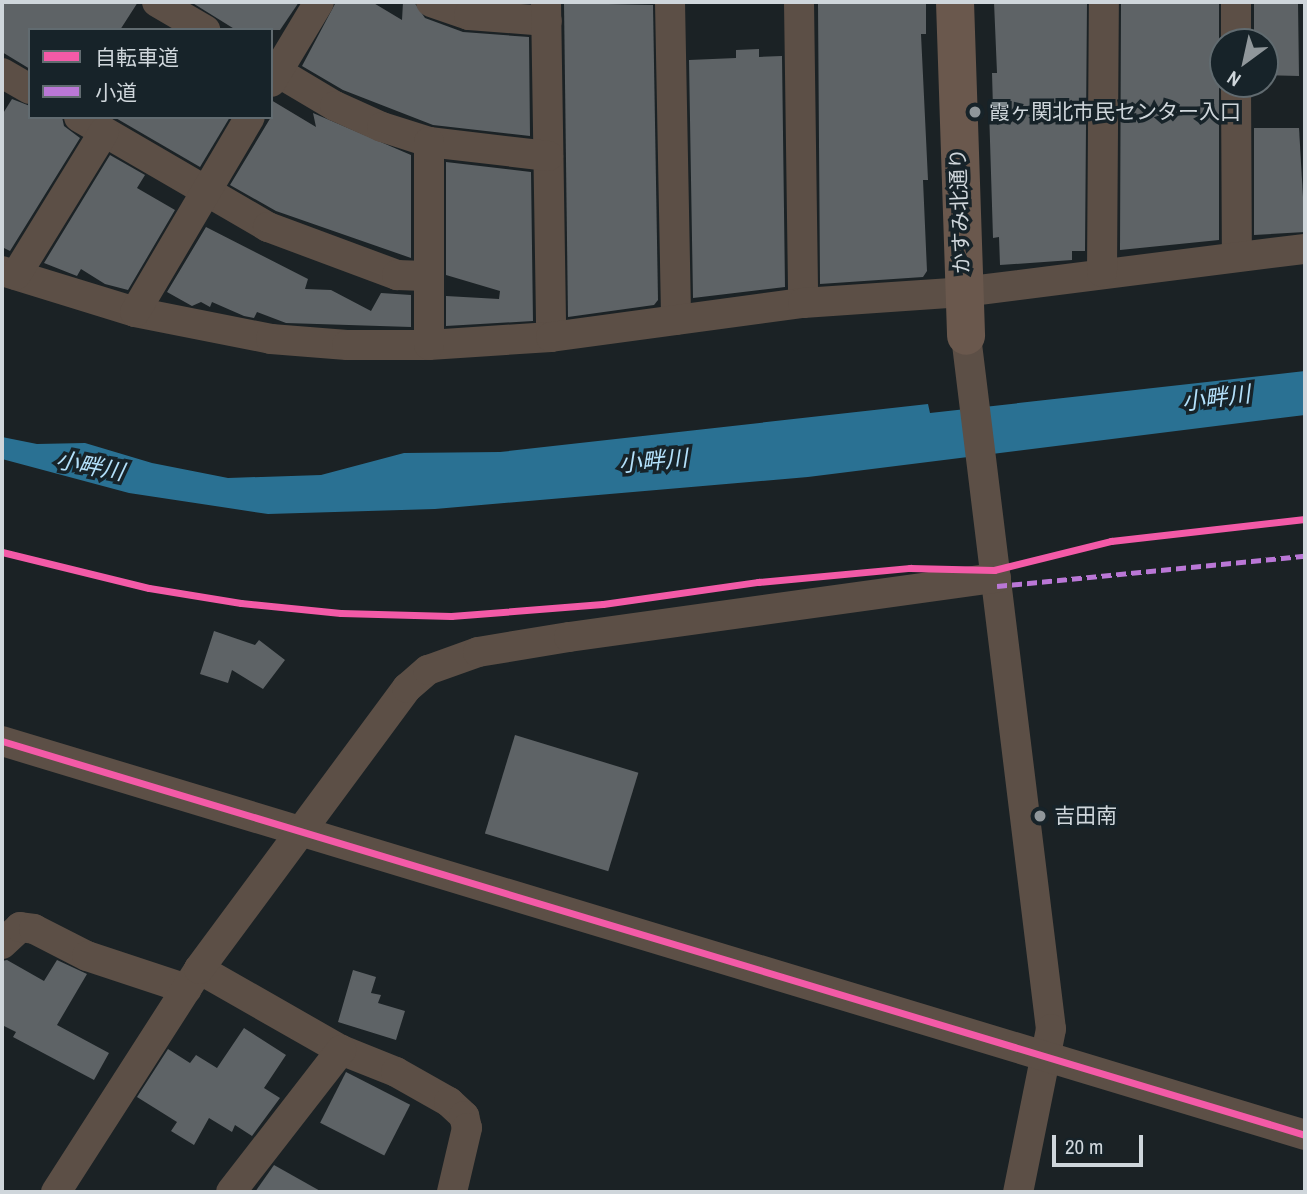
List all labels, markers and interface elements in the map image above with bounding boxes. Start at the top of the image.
legend [28,28,273,119]
north arrow [1209,28,1279,98]
text: 自転車道 [95,43,179,72]
text: N [1222,65,1245,93]
text: 小道 [95,78,137,107]
place label: 霞ヶ関北市民センター入口 [989,99,1241,125]
marker: 霞ヶ関北市民センター入口 [967,104,983,120]
street label: かすみ北通り [945,148,975,274]
water label: 小畔川 [1180,380,1252,416]
water label: 小畔川 [617,444,689,478]
water label: 小畔川 [54,446,126,486]
place label: 吉田南 [1054,803,1117,829]
marker: 吉田南 [1032,808,1048,824]
scale bar [1055,1120,1146,1164]
text: 20 m [1065,1132,1103,1161]

